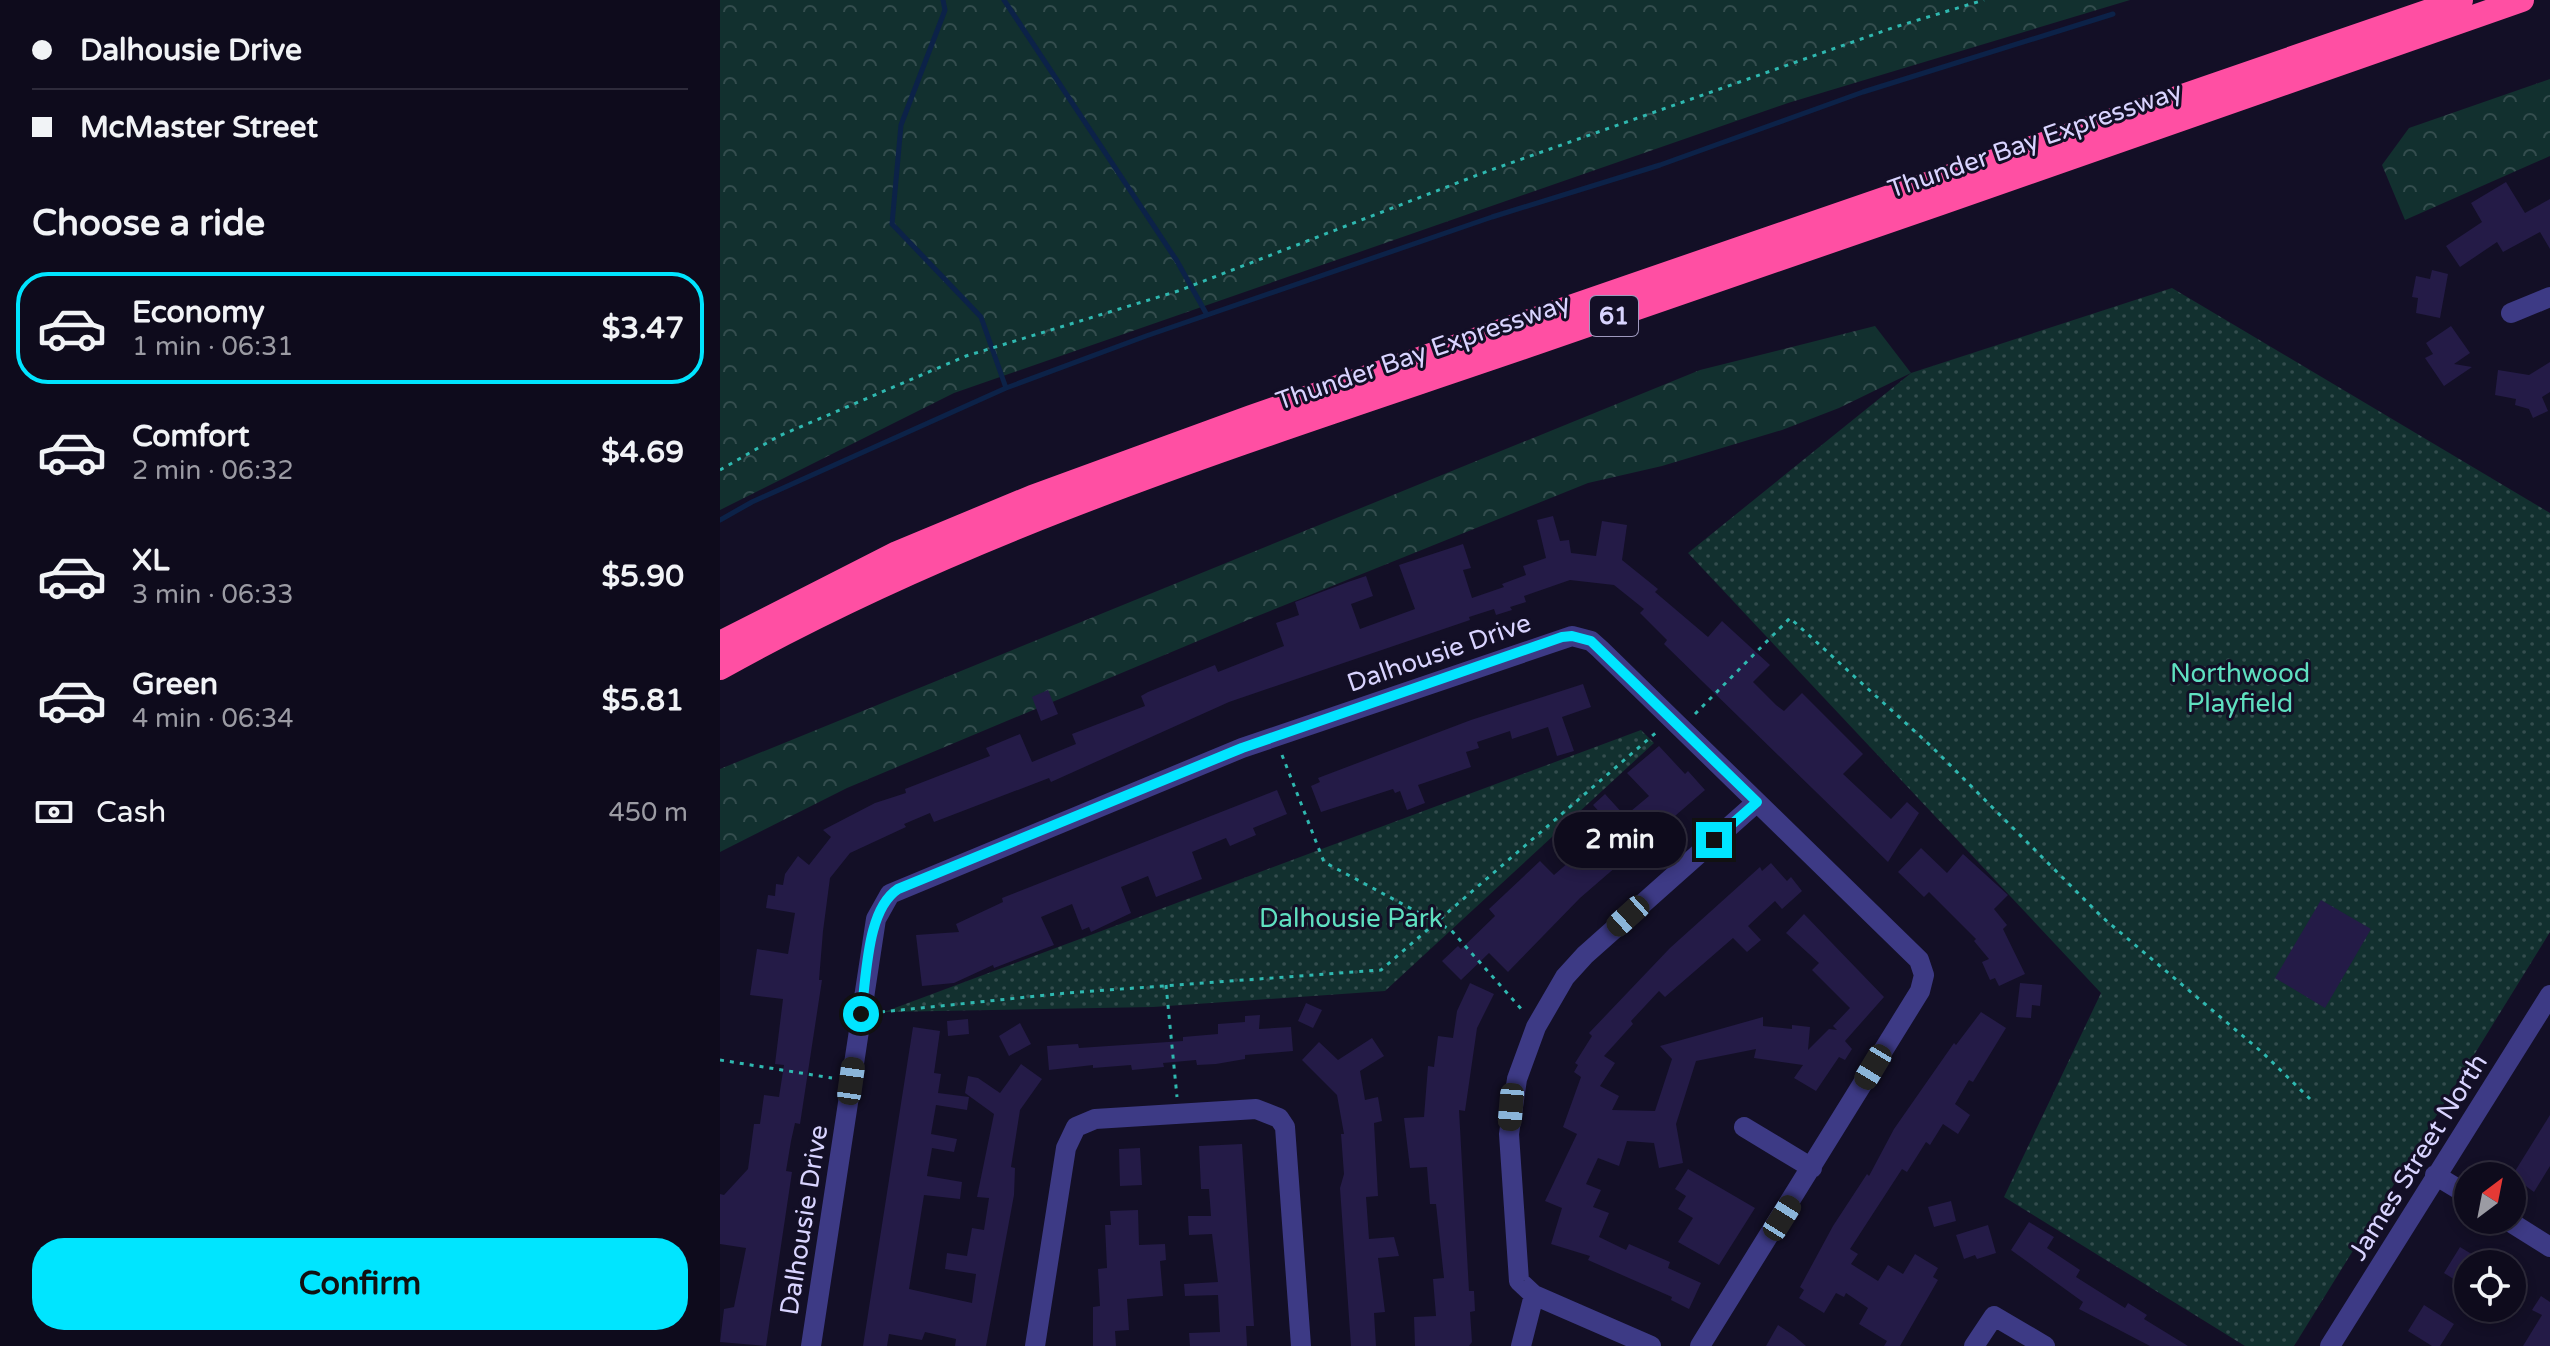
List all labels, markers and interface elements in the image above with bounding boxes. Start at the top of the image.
text: Dalhousie Drive [80,32,302,69]
street label: Thunder Bay Expressway [1884,75,2186,205]
text: McMaster Street [80,109,318,146]
text: Choose a ride [32,202,265,245]
street label: Thunder Bay Expressway [1272,287,1574,417]
icon: car [36,292,108,364]
text: Economy [132,294,265,331]
road number: 61 [1590,296,1638,336]
text: $3.47 [602,310,684,347]
text: 1 min · 06:31 [132,331,294,362]
icon: car [36,416,108,488]
text: Comfort [132,418,250,455]
text: $4.69 [601,434,684,471]
text: 2 min · 06:32 [132,455,294,486]
icon: car [36,540,108,612]
text: XL [132,542,169,579]
text: $5.90 [602,558,684,595]
text: 3 min · 06:33 [132,579,294,610]
street label: Dalhousie Drive [1343,607,1535,699]
park label: Northwood Playfield [2170,658,2310,719]
icon: car [36,664,108,736]
text: Green [132,666,218,703]
text: $5.81 [602,682,684,719]
text: 4 min · 06:34 [132,703,294,734]
icon: cash [32,790,76,834]
text: Cash [96,794,166,831]
text: 450 m [608,797,688,828]
callout: 2 min [1554,812,1686,868]
route end [1696,822,1732,858]
text: 2 min [1585,824,1655,855]
car [1602,891,1654,941]
park label: Dalhousie Park [1259,903,1443,934]
route start [843,996,879,1032]
car [1850,1040,1896,1094]
street label: James Street North [2342,1048,2494,1266]
car [836,1056,866,1106]
car [1497,1082,1525,1132]
street label: Dalhousie Drive [774,1123,834,1317]
north arrow [2454,1162,2526,1234]
map controls [2454,1162,2526,1322]
car [1759,1191,1805,1245]
button: Confirm [32,1238,688,1330]
button: locate [2454,1250,2526,1322]

